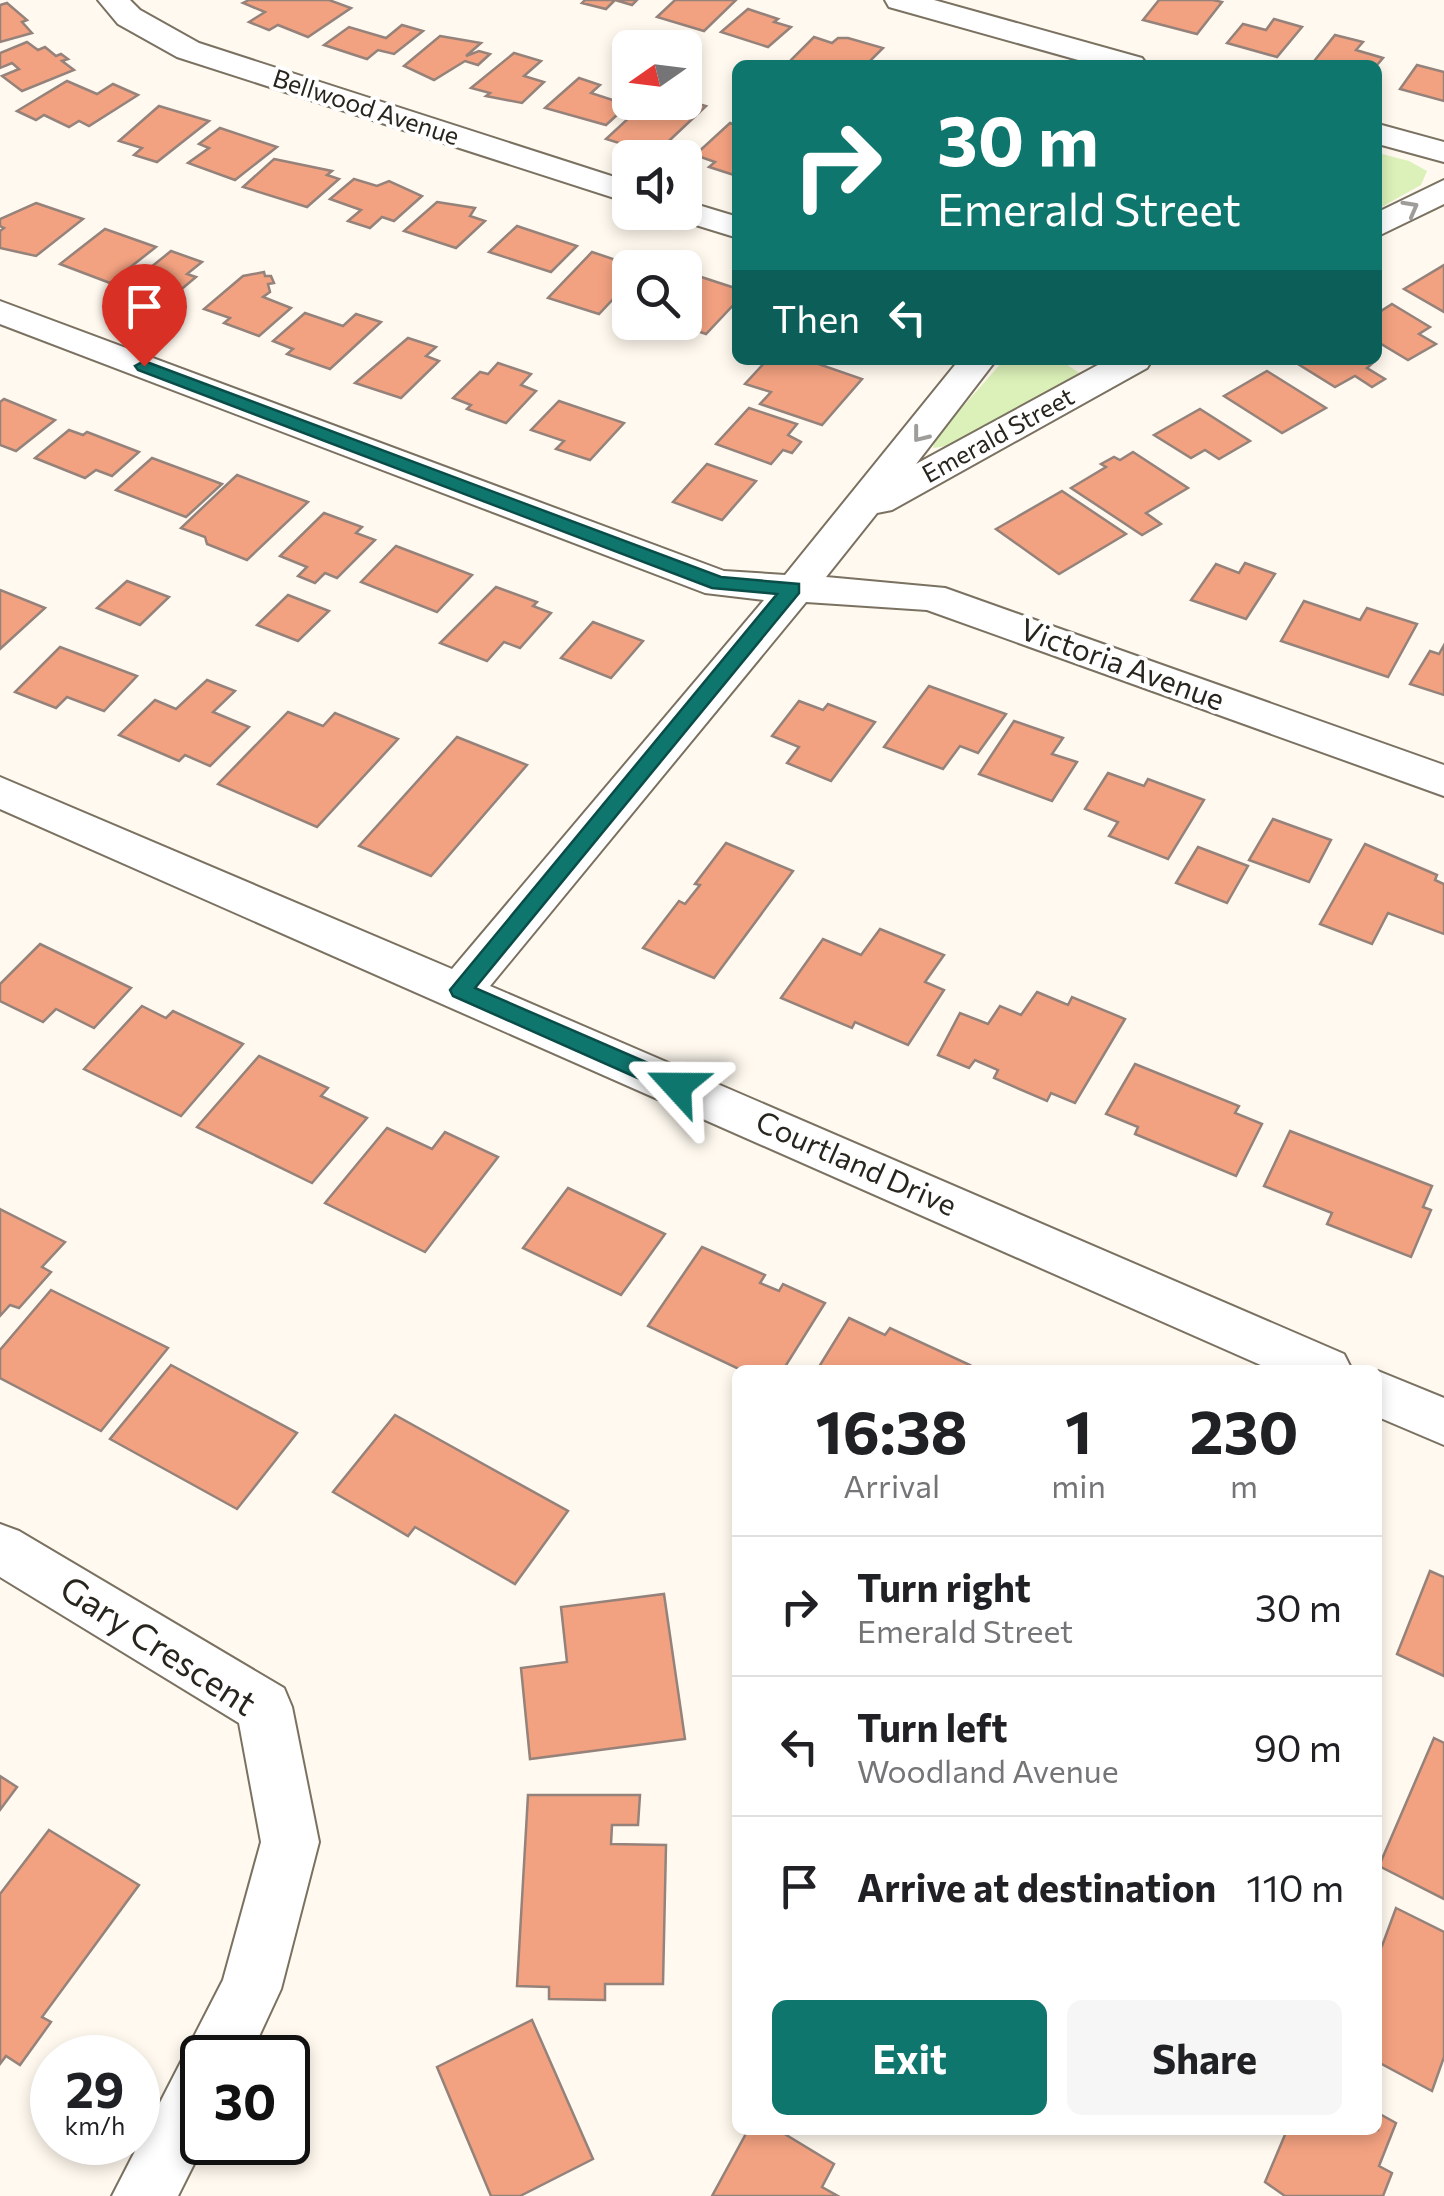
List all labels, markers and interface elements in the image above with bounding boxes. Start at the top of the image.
north arrow [612,30,702,120]
map controls [612,30,702,340]
street label: Bellwood Avenue [269,62,463,150]
text: 30 m [937,95,1099,180]
icon: right [772,100,902,230]
button: sound [612,140,702,230]
text: Emerald Street [937,180,1241,235]
one-way arrow [1400,200,1418,220]
button: search [612,250,702,340]
pin [102,264,187,367]
icon: arrive [117,279,172,334]
icon: left [880,290,935,345]
text: Then [772,294,860,341]
street label: Emerald Street [916,380,1079,488]
one-way arrow [914,424,932,442]
street label: Victoria Avenue [1016,609,1230,717]
position arrow [625,1034,729,1138]
street label: Courtland Drive [751,1101,963,1222]
text: 16:38 [816,1393,968,1466]
text: 1 [1065,1393,1092,1466]
text: 230 [1189,1393,1298,1466]
text: Arrival [843,1465,940,1505]
text: min [1051,1465,1106,1505]
text: m [1230,1465,1258,1505]
text: Turn right [857,1563,1031,1610]
street label: Gary Crescent [53,1565,265,1723]
icon: right [772,1579,827,1634]
text: 30 m [1255,1583,1342,1630]
text: Emerald Street [857,1610,1073,1650]
text: Turn left [857,1703,1008,1750]
icon: left [772,1719,827,1774]
text: 90 m [1254,1723,1342,1770]
text: Woodland Avenue [857,1750,1119,1790]
icon: arrive [772,1859,827,1914]
text: Arrive at destination [857,1863,1216,1910]
text: 110 m [1246,1863,1344,1910]
button: Exit [772,2000,1047,2115]
button: Share [1067,2000,1342,2115]
speed limit sign: 30 [180,2035,310,2165]
text: 29 [65,2057,124,2118]
text: km/h [65,2110,125,2140]

